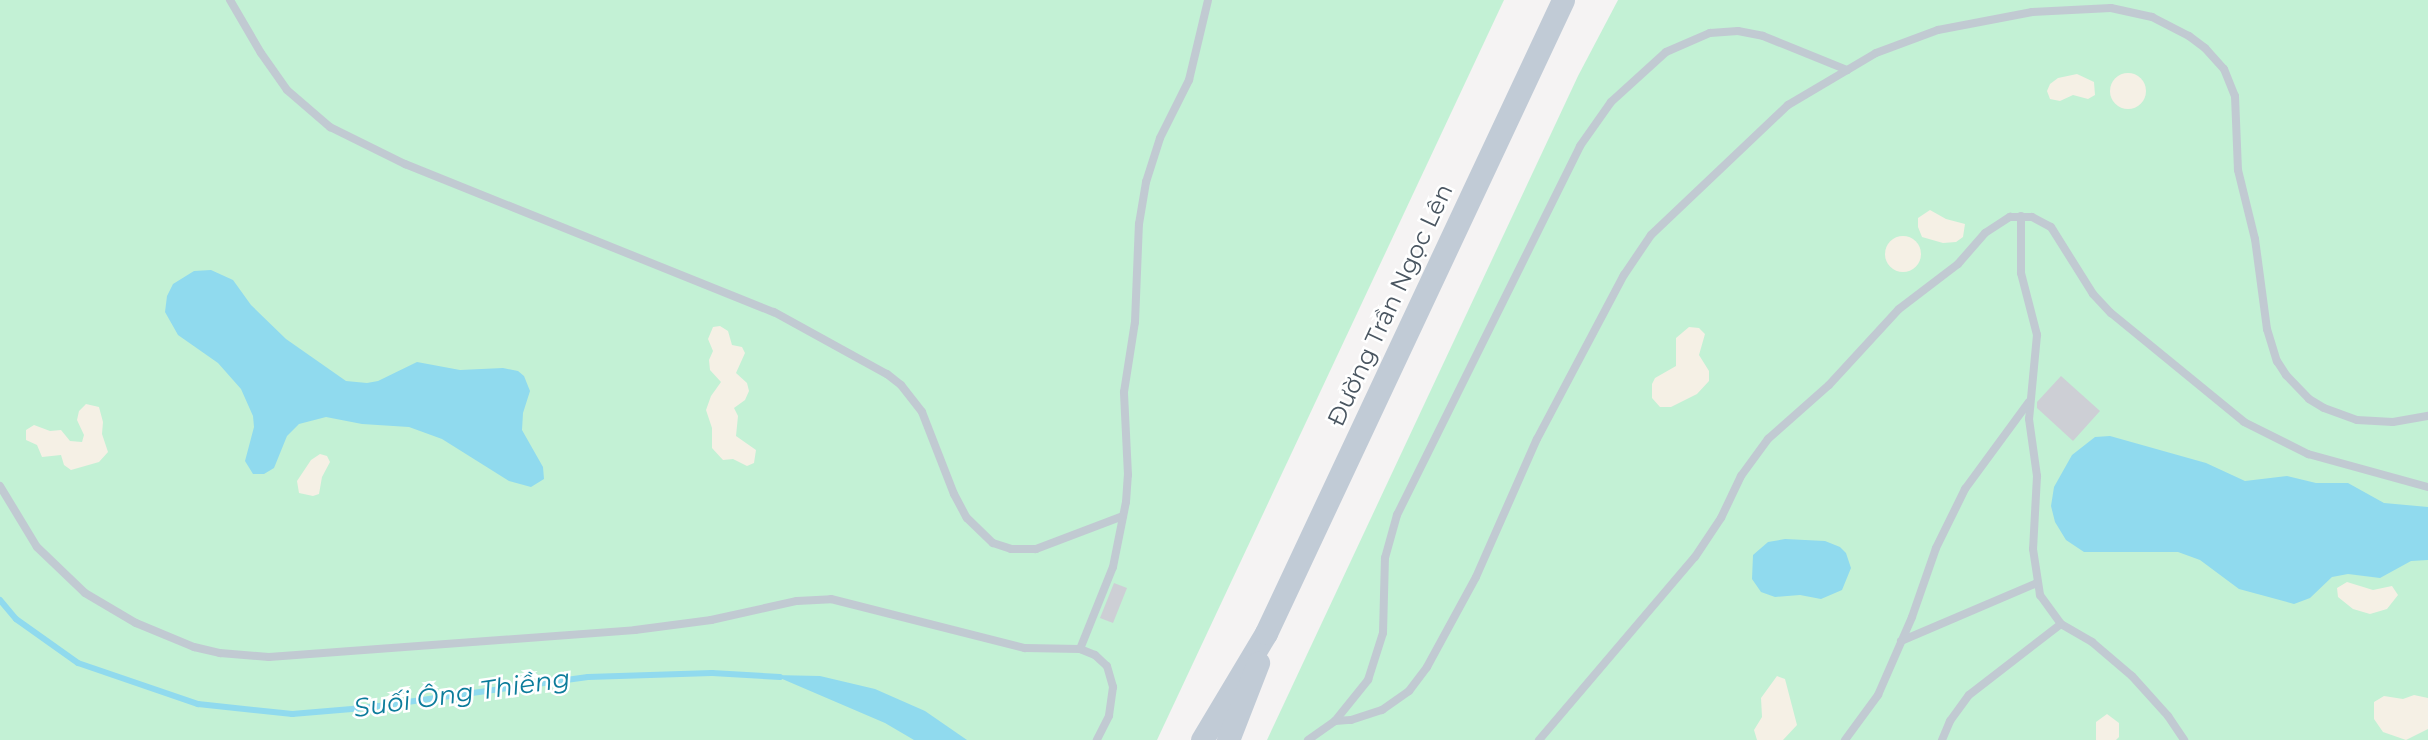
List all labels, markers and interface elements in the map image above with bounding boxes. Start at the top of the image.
street label: Đường Trần Ngọc Lên [1321,179,1459,431]
water label: Suối Ông Thiềng [352,663,572,725]

